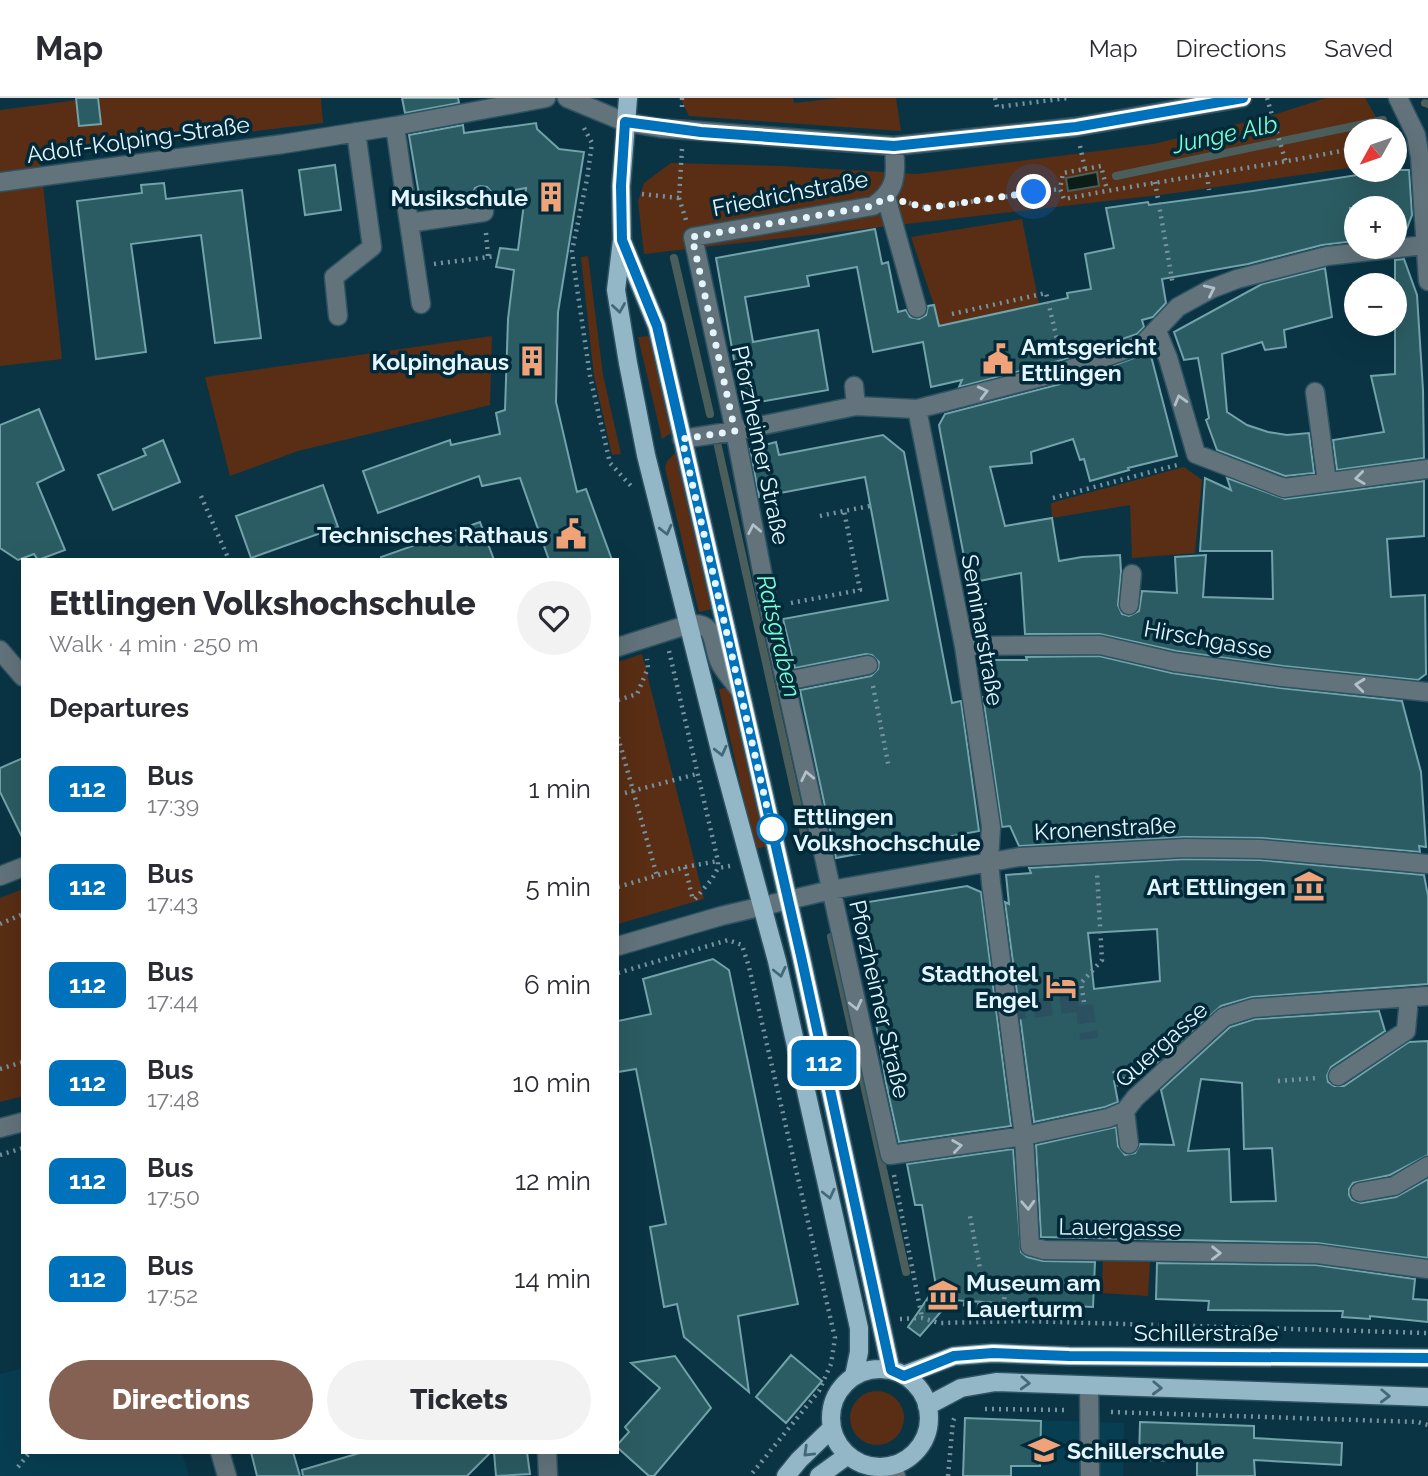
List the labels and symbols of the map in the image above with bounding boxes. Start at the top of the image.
water label: Junge Alb [1169,109,1280,159]
street label: Adolf-Kolping-Straße [25,110,251,168]
north arrow [1344,119,1407,182]
street label: Friedrichstraße [710,165,870,221]
your location [1016,174,1051,209]
building icon: Musikschule [534,180,568,214]
place label: Musikschule [390,184,528,211]
one-way arrow [1203,284,1215,298]
one-way arrow [611,302,626,314]
place label: Amtsgericht Ettlingen [1021,333,1157,386]
public building icon: Amtsgericht Ettlingen [981,342,1015,376]
street label: Pforzheimer Straße [727,343,795,547]
building icon: Kolpinghaus [515,344,549,378]
place label: Kolpinghaus [372,348,509,375]
one-way arrow [977,386,989,400]
one-way arrow [1173,394,1188,406]
one-way arrow [1354,471,1366,486]
public building icon: Technisches Rathaus [554,517,588,551]
place label: Technisches Rathaus [317,521,548,548]
one-way arrow [747,523,762,535]
one-way arrow [658,524,672,536]
street label: Seminarstraße [956,552,1010,708]
water label: Ratsgraben [751,572,807,700]
street label: Hirschgasse [1142,614,1274,664]
one-way arrow [1354,678,1365,693]
one-way arrow [713,745,727,757]
one-way arrow [800,770,815,782]
place label: Ettlingen Volkshochschule [793,803,981,856]
street label: Kronenstraße [1033,811,1177,845]
marker: Ettlingen Volkshochschule [757,814,787,844]
museum icon: Art Ettlingen [1292,869,1326,903]
place label: Art Ettlingen [1147,873,1286,900]
street label: Pforzheimer Straße [844,897,916,1101]
place label: Stadthotel Engel [921,960,1039,1013]
one-way arrow [771,966,786,978]
hotel icon: Stadthotel Engel [1044,969,1078,1003]
street label: Quergasse [1109,996,1213,1092]
one-way arrow [848,999,863,1011]
line badge: 112 [784,1040,864,1086]
one-way arrow [951,1138,963,1153]
one-way arrow [821,1188,836,1200]
one-way arrow [1020,1199,1035,1210]
street label: Lauergasse [1058,1212,1182,1242]
one-way arrow [1211,1245,1222,1261]
place label: Museum am Lauerturm [966,1269,1101,1322]
museum icon: Museum am Lauerturm [926,1278,960,1312]
street label: Schillerstraße [1134,1319,1278,1346]
one-way arrow [1019,1375,1030,1390]
one-way arrow [1152,1381,1163,1396]
one-way arrow [1379,1388,1390,1403]
school or university icon: Schillerschule [1027,1433,1061,1467]
place label: Schillerschule [1067,1437,1225,1464]
one-way arrow [803,1443,816,1456]

